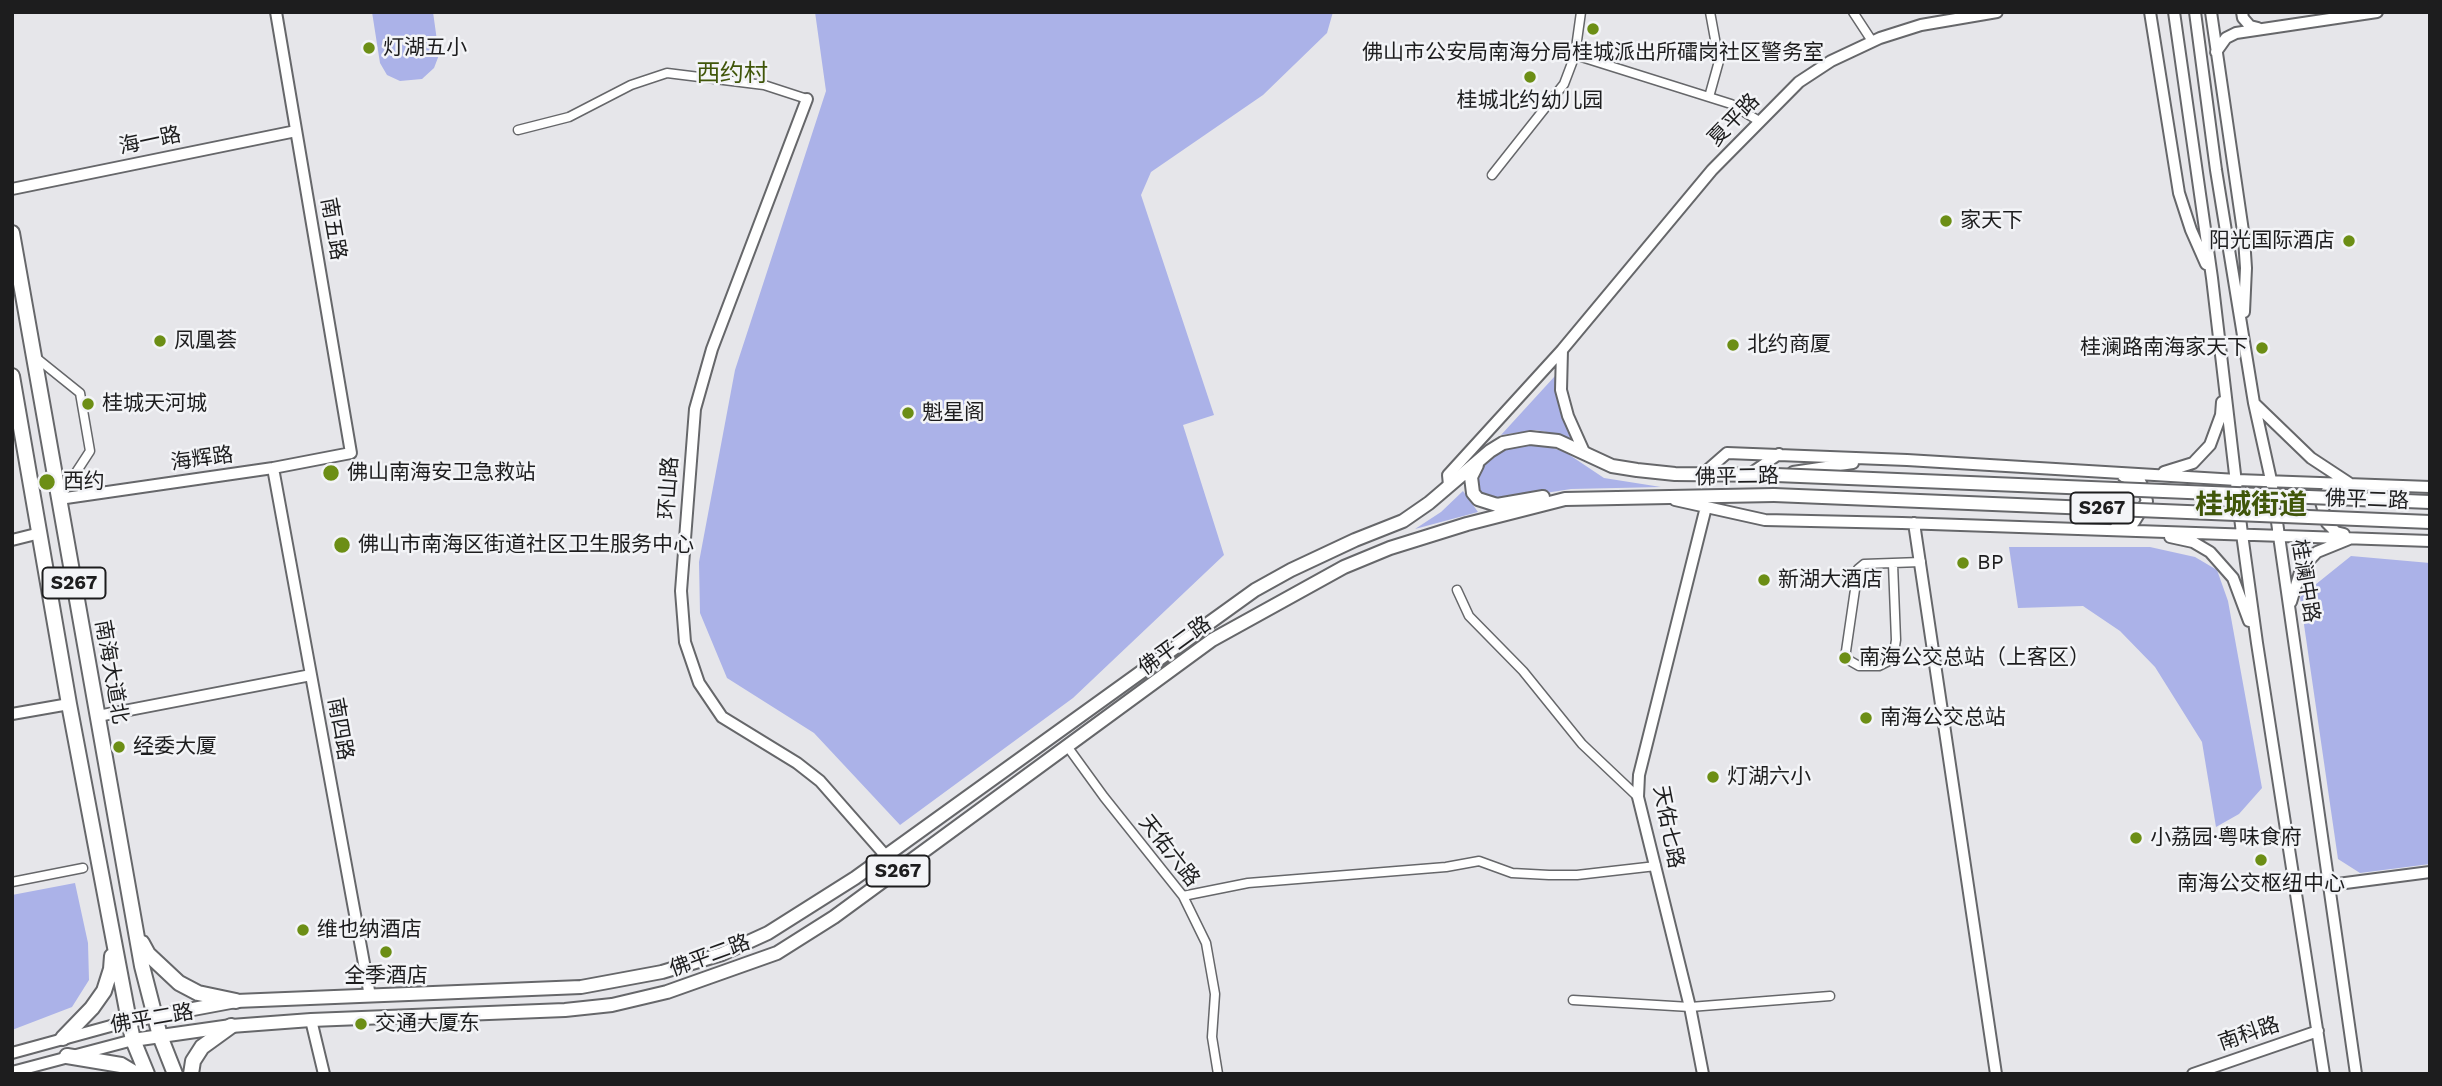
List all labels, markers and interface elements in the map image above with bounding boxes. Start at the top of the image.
marker: 佛山市公安局南海分局桂城派出所礌岗社区警务室 [1585,21,1601,37]
place label: 灯湖五小 [383,35,467,61]
marker: 灯湖五小 [361,40,377,56]
place label: 佛山市公安局南海分局桂城派出所礌岗社区警务室 [1362,40,1824,66]
district label: 西约村 [696,60,768,88]
marker: 桂城北约幼儿园 [1522,69,1538,85]
place label: 桂城北约幼儿园 [1457,88,1603,114]
street label: 夏平路 [1703,89,1765,151]
street label: 海一路 [117,122,183,160]
street label: 南五路 [315,196,351,262]
place label: 家天下 [1960,208,2023,234]
marker: 家天下 [1938,213,1954,229]
place label: 阳光国际酒店 [2209,228,2335,254]
marker: 阳光国际酒店 [2341,233,2357,249]
place label: 凤凰荟 [174,328,237,354]
place label: 北约商厦 [1747,332,1831,358]
marker: 凤凰荟 [152,333,168,349]
place label: 桂澜路南海家天下 [2080,335,2248,361]
marker: 北约商厦 [1725,337,1741,353]
marker: 桂澜路南海家天下 [2254,340,2270,356]
place label: 桂城天河城 [102,391,207,417]
marker: 桂城天河城 [80,396,96,412]
place label: 魁星阁 [922,400,985,426]
marker: 魁星阁 [900,405,916,421]
street label: 海辉路 [169,442,235,476]
street label: 环山路 [654,456,684,520]
place label: 佛山南海安卫急救站 [347,460,536,486]
marker: 佛山南海安卫急救站 [321,463,341,483]
street label: 佛平二路 [1695,464,1779,490]
place label: 西约 [63,469,105,495]
marker: 西约 [37,472,57,492]
street label: 佛平二路 [2325,486,2409,514]
district label: 桂城街道 [2195,489,2307,523]
road number: S267 [2070,492,2134,524]
place label: 佛山市南海区街道社区卫生服务中心 [358,532,694,558]
marker: 佛山市南海区街道社区卫生服务中心 [332,535,352,555]
street label: 桂澜中路 [2286,538,2324,624]
place label: BP [1977,550,2004,576]
marker: BP [1955,555,1971,571]
place label: 新湖大酒店 [1778,567,1883,593]
road number: S267 [42,568,106,598]
marker: 新湖大酒店 [1756,572,1772,588]
street label: 佛平二路 [1134,611,1216,681]
street label: 南海大道北 [89,618,133,726]
place label: 南海公交总站（上客区） [1859,645,2090,671]
marker: 南海公交总站（上客区） [1837,650,1853,666]
street label: 南四路 [322,696,358,762]
place label: 南海公交总站 [1880,705,2006,731]
marker: 南海公交总站 [1858,710,1874,726]
place label: 经委大厦 [133,734,217,760]
marker: 经委大厦 [111,739,127,755]
place label: 灯湖六小 [1727,764,1811,790]
marker: 灯湖六小 [1705,769,1721,785]
street label: 天佑七路 [1648,783,1688,871]
street label: 天佑六路 [1133,810,1205,892]
place label: 小荔园·粤味食府 [2150,825,2302,851]
marker: 小荔园·粤味食府 [2128,830,2144,846]
marker: 南海公交枢纽中心 [2253,852,2269,868]
road number: S267 [866,856,930,886]
place label: 南海公交枢纽中心 [2177,871,2345,897]
place label: 维也纳酒店 [317,917,422,943]
marker: 维也纳酒店 [295,922,311,938]
street label: 佛平二路 [666,930,754,982]
marker: 全季酒店 [378,944,394,960]
place label: 全季酒店 [344,963,428,989]
street label: 佛平二路 [108,999,196,1039]
place label: 交通大厦东 [375,1011,480,1037]
street label: 南科路 [2215,1012,2283,1056]
marker: 交通大厦东 [353,1016,369,1032]

